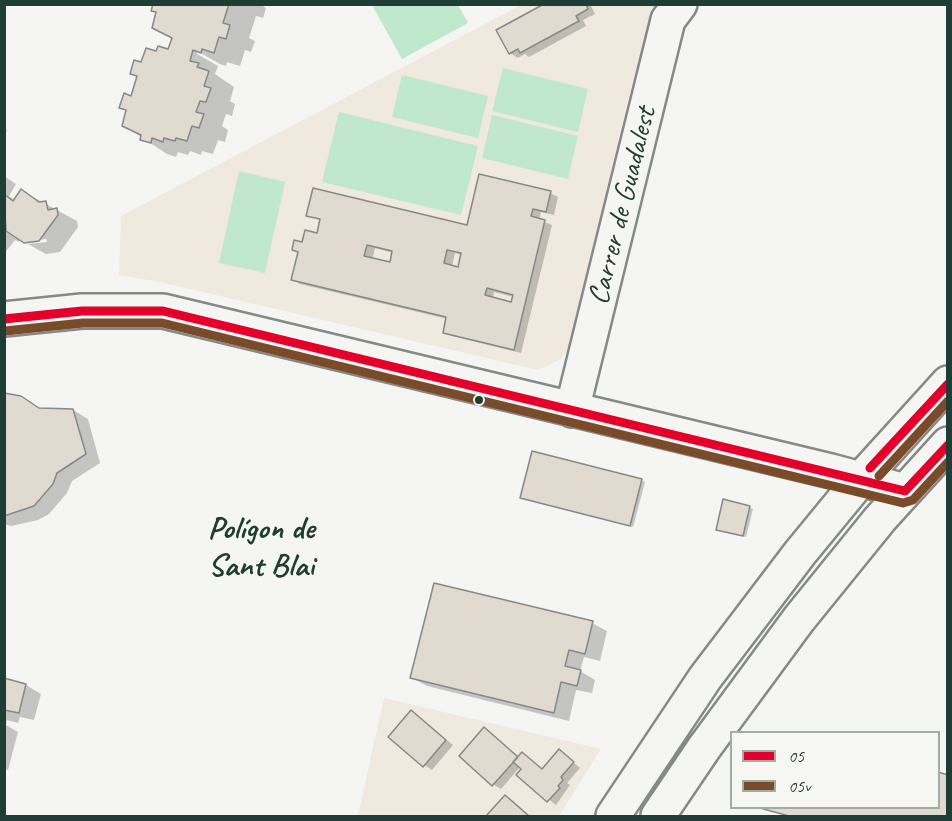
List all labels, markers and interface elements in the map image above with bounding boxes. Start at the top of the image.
street label: Carrer de Guadalest [581,104,665,308]
unlabelled marker [473,394,485,406]
district label: Polígon de Sant Blai [208,511,314,586]
legend [730,731,940,809]
text: 05 [788,745,804,767]
text: 05v [788,775,810,797]

